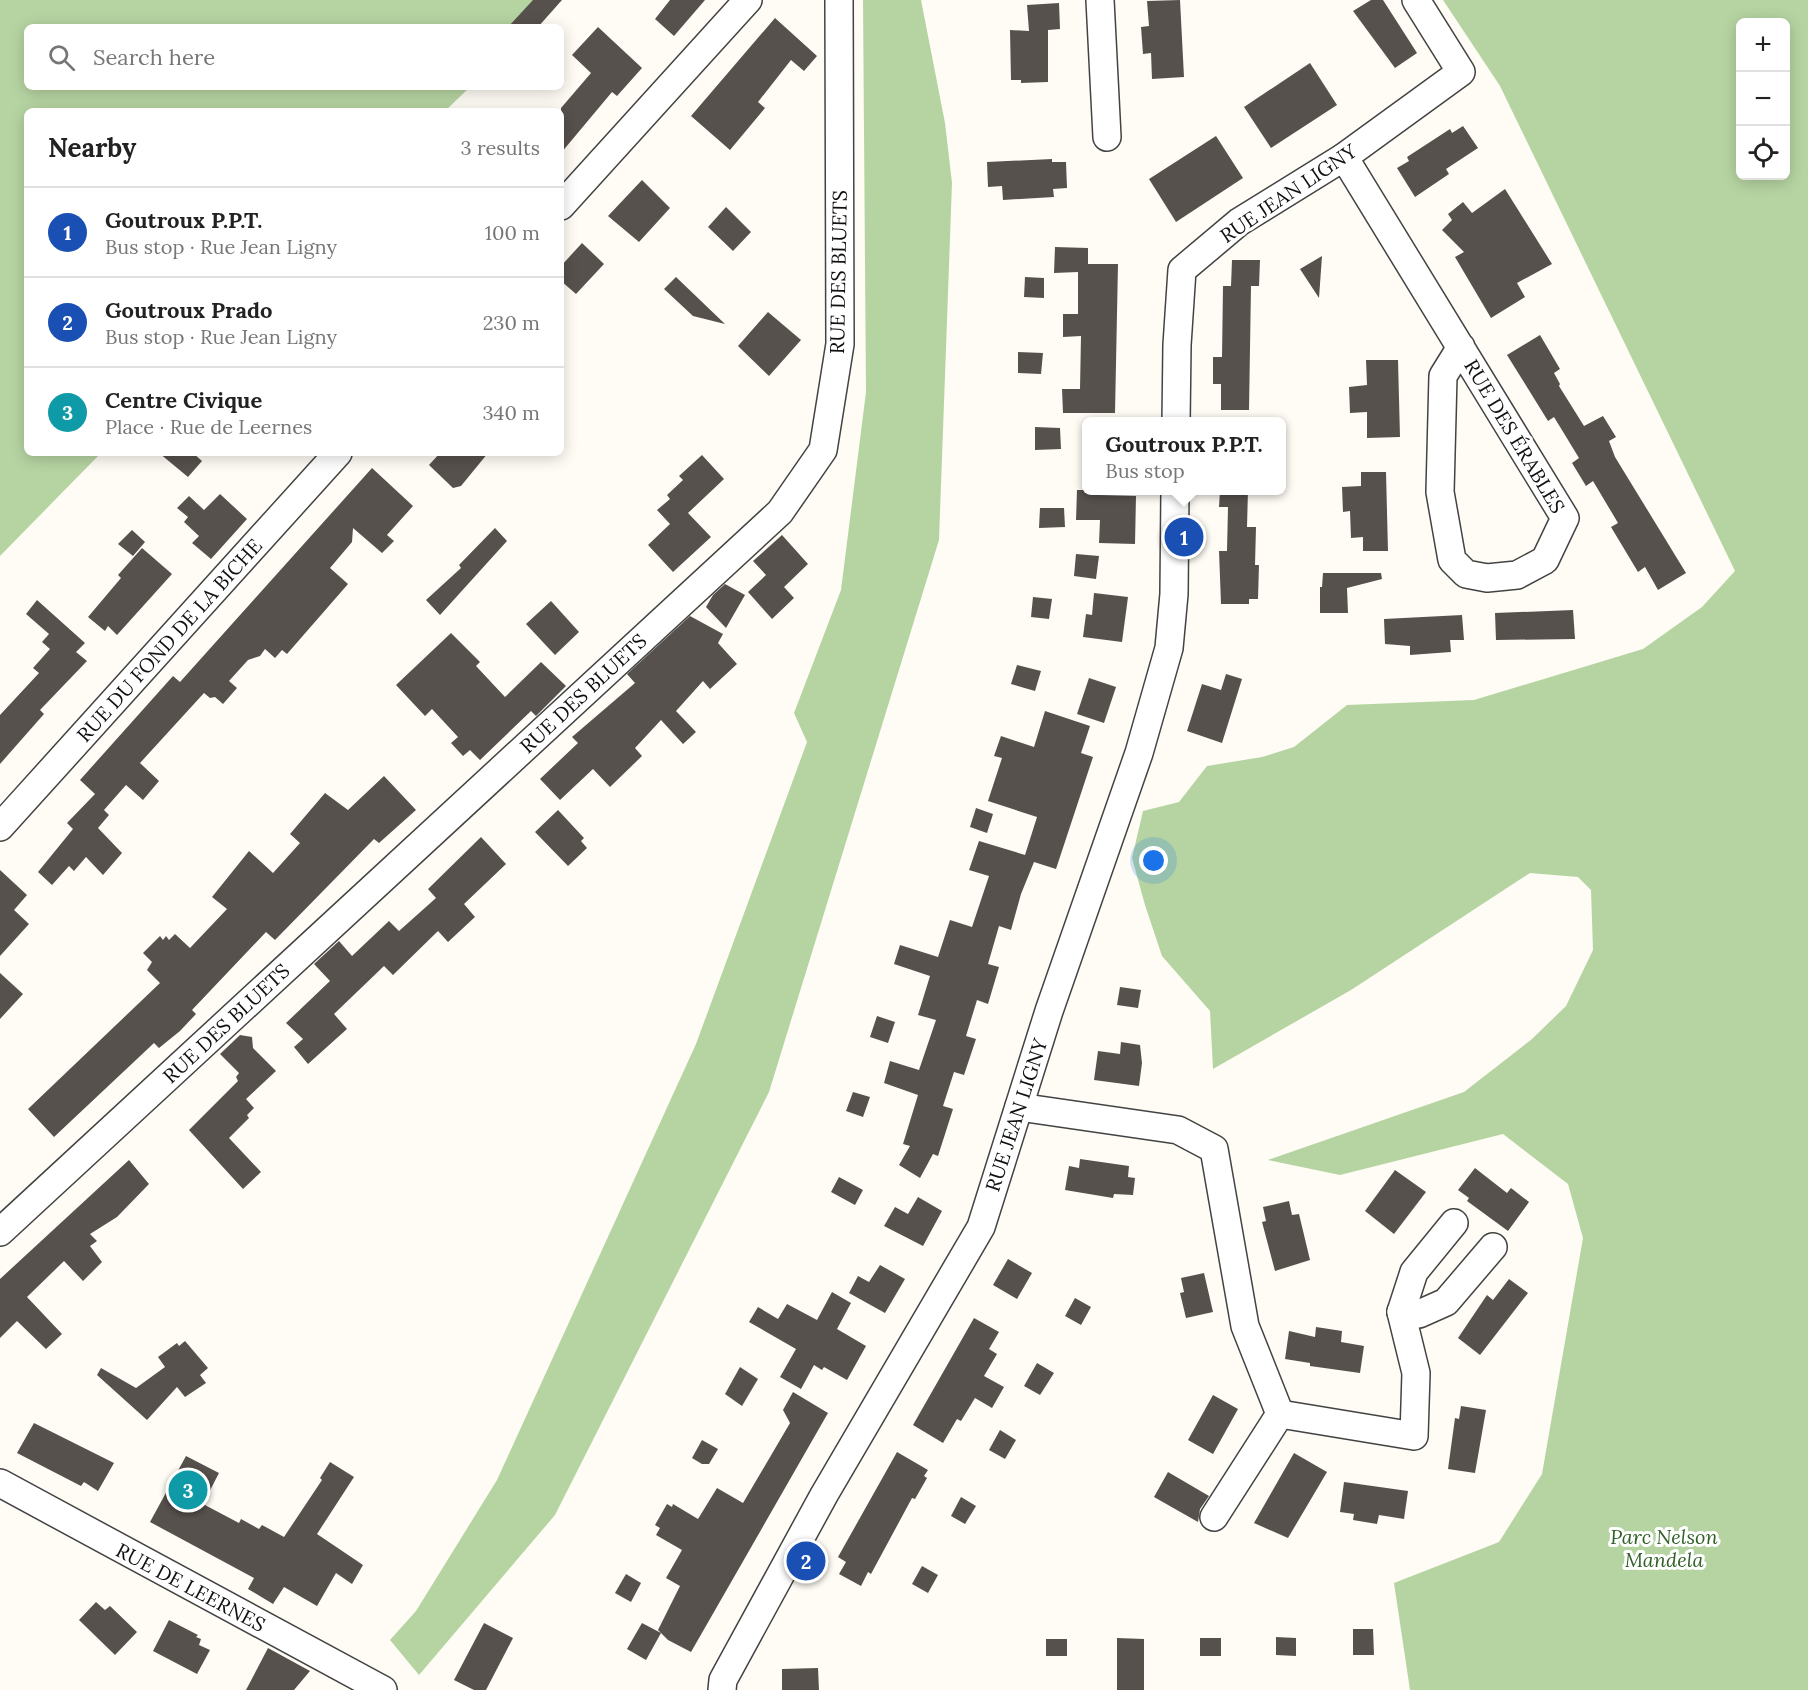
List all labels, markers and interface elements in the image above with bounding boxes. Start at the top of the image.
map controls [1736,18,1790,180]
button: + [1736,18,1790,72]
search box [24,24,564,90]
icon: search [45,41,78,74]
text: Search here [93,43,215,71]
button: − [1736,72,1790,126]
button: locate [1736,126,1790,180]
text: Nearby [48,131,136,164]
text: 3 results [461,135,540,160]
street label: RUE JEAN LIGNY [1215,138,1361,248]
street label: RUE DES BLUETS [824,190,852,354]
text: Goutroux P.P.T. [105,206,262,234]
text: 1 [63,220,72,245]
text: 100 m [485,220,540,245]
text: Bus stop · Rue Jean Ligny [105,234,337,259]
text: Goutroux Prado [105,296,273,324]
text: 2 [62,310,73,335]
text: 230 m [483,310,540,335]
text: Bus stop · Rue Jean Ligny [105,324,337,349]
street label: RUE DES ÉRABLES [1459,355,1571,517]
text: Centre Civique [105,386,262,414]
text: 3 [62,400,73,425]
text: 340 m [482,400,540,425]
text: Place · Rue de Leernes [105,414,312,439]
popup [1082,417,1286,495]
text: Goutroux P.P.T. [1105,430,1263,458]
text: Bus stop [1105,458,1185,483]
pin: 1 [1164,514,1204,560]
street label: RUE DU FOND DE LA BICHE [71,533,267,747]
street label: RUE DES BLUETS [514,628,652,758]
your location [1139,846,1168,875]
street label: RUE DES BLUETS [157,958,295,1088]
street label: RUE JEAN LIGNY [979,1035,1053,1195]
pin: 3 [168,1468,207,1512]
park label: Parc Nelson Mandela [1610,1524,1718,1572]
street label: RUE DE LEERNES [112,1537,270,1637]
pin: 2 [786,1538,826,1584]

